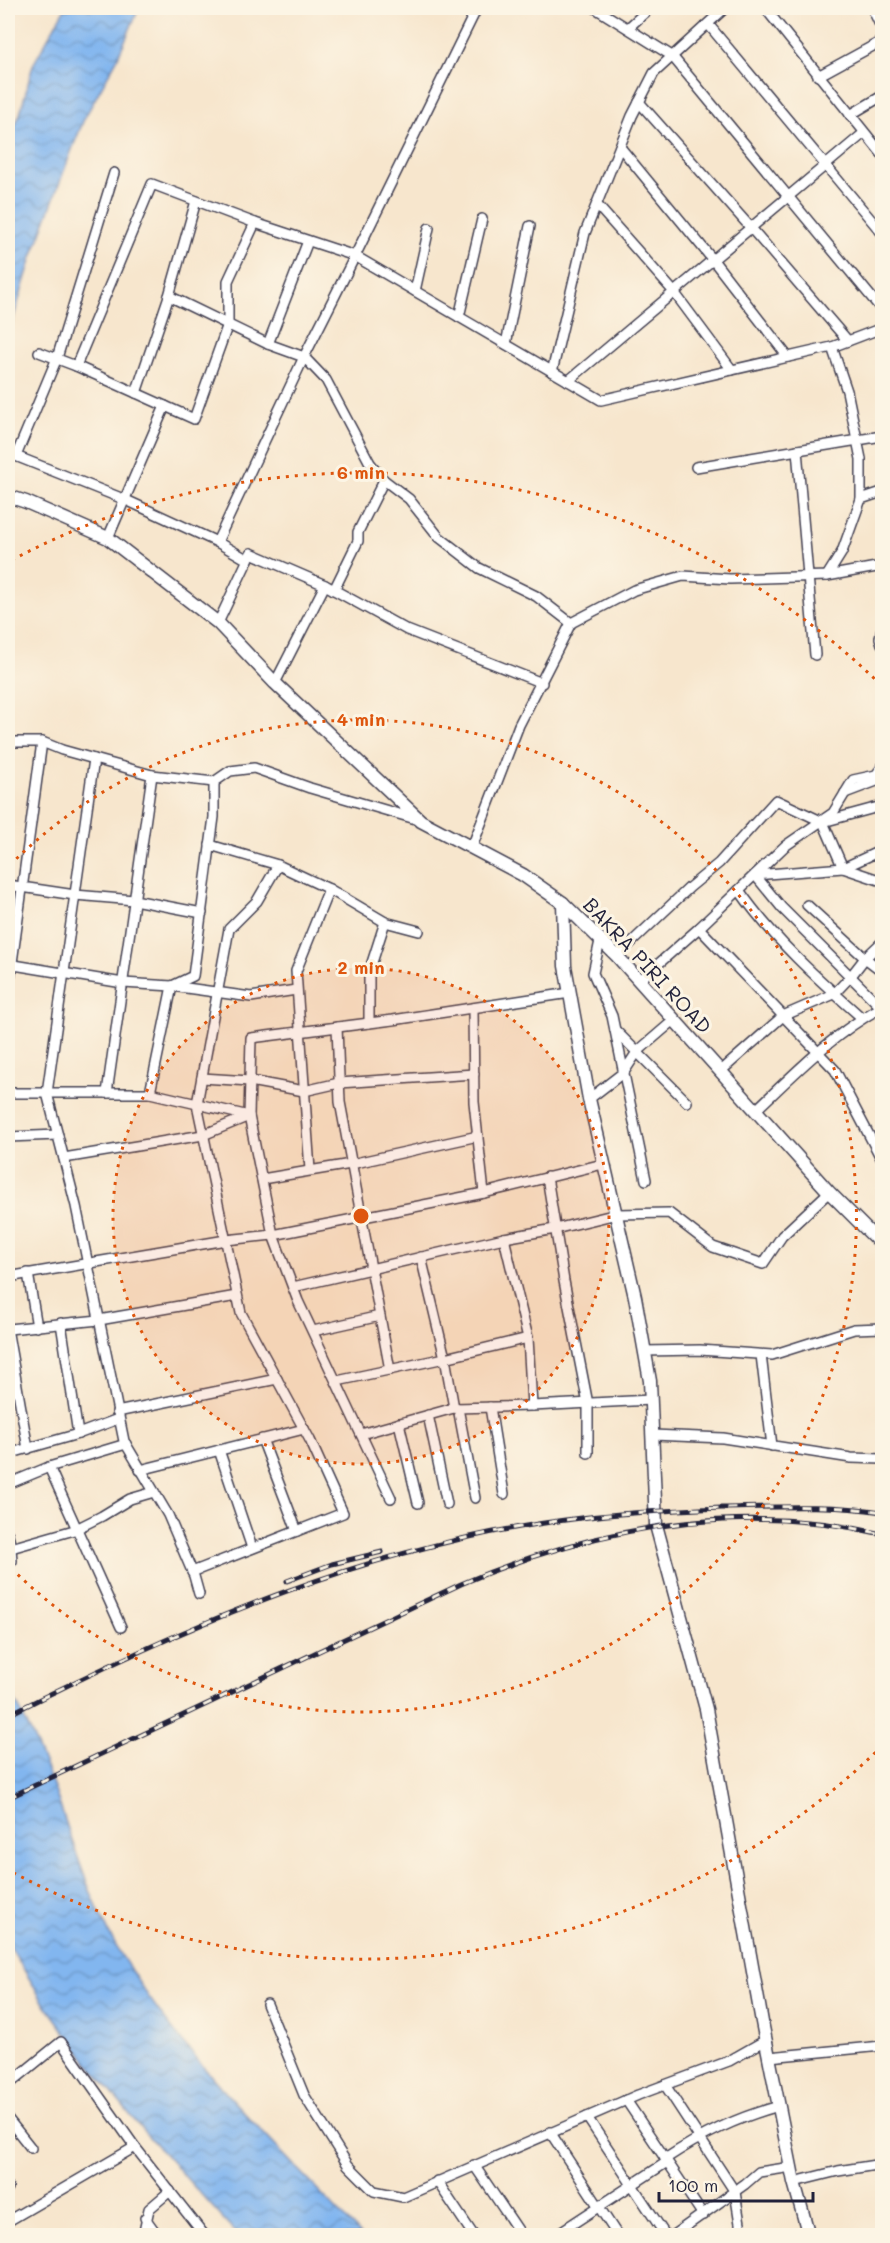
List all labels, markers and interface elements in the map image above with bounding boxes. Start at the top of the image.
text: 6 min [337,460,385,484]
text: 4 min [337,707,385,731]
street label: BAKRA PIRI ROAD [578,892,718,1038]
text: 2 min [337,955,385,979]
centre of rings [351,1206,371,1226]
scale bar [659,2165,814,2203]
text: 100 m [668,2173,718,2197]

